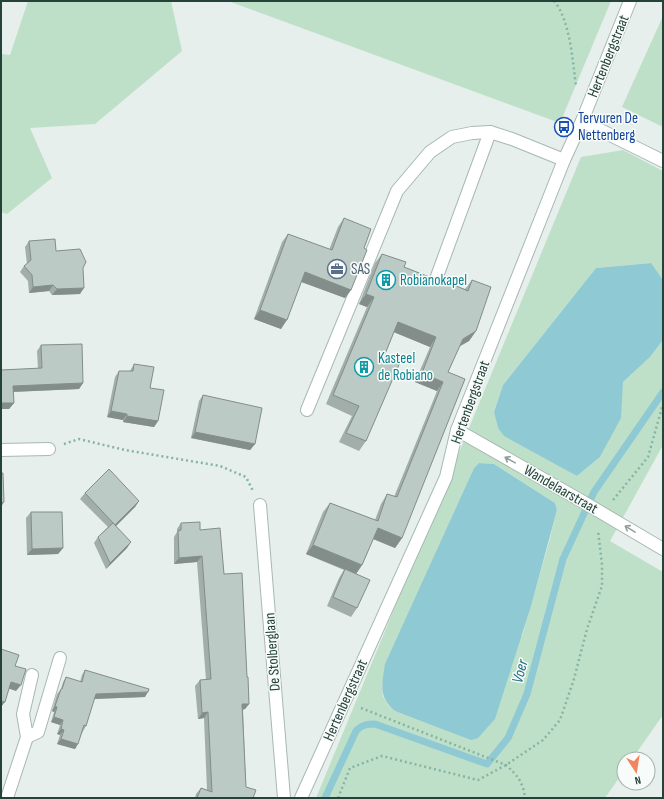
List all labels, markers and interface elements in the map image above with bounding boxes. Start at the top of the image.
street label: Hertenbergstraat [583,12,634,100]
place label: Tervuren De Nettenberg [578,109,638,145]
bus stop icon: Tervuren De Nettenberg [553,116,575,138]
office icon: SAS [326,258,348,280]
place label: SAS [351,260,370,279]
building icon: Robianokapel [375,269,397,291]
place label: Robianokapel [400,271,467,290]
place label: Kasteel de Robiano [378,349,433,385]
building icon: Kasteel de Robiano [353,356,375,378]
street label: Hertenbergstraat [447,357,494,446]
one-way arrow [504,455,516,463]
street label: Wandelaarstraat [520,461,602,518]
one-way arrow [624,524,636,532]
street label: De Stolberglaan [260,612,285,692]
street label: Hertenbergstraat [319,656,372,744]
water label: Voer [508,657,533,685]
north arrow [616,751,656,791]
text: N [634,773,642,787]

